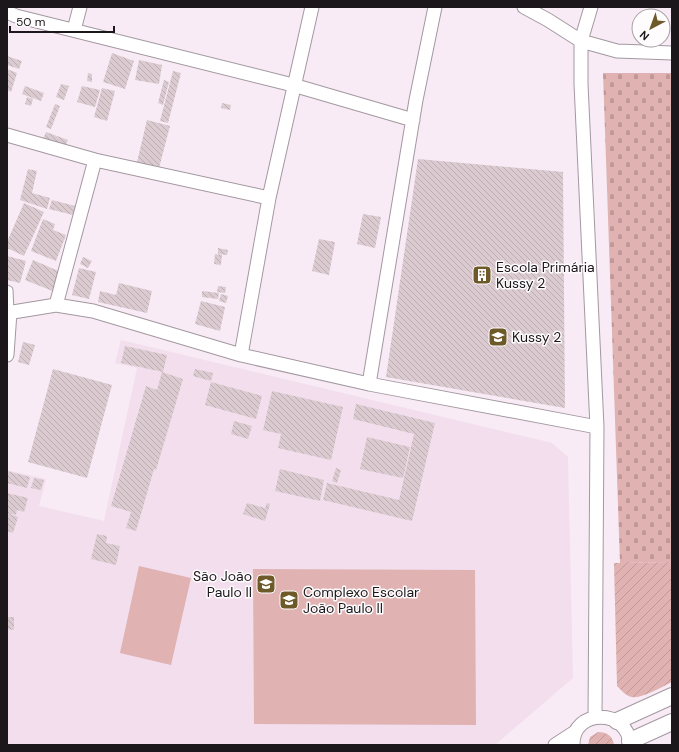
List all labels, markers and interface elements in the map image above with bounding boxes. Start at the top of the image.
scale bar [10,8,114,34]
north arrow [631,8,671,48]
text: 50 m [16,14,45,30]
text: N [637,28,652,43]
place label: Escola Primária Kussy 2 [496,258,595,292]
building icon: Escola Primária Kussy 2 [471,264,493,286]
school or university icon: Kussy 2 [487,326,509,348]
place label: Kussy 2 [512,328,561,346]
place label: São João Paulo II [193,567,252,601]
school or university icon: São João Paulo II [255,573,277,595]
place label: Complexo Escolar João Paulo II [303,583,419,617]
school or university icon: Complexo Escolar João Paulo II [278,589,300,611]

